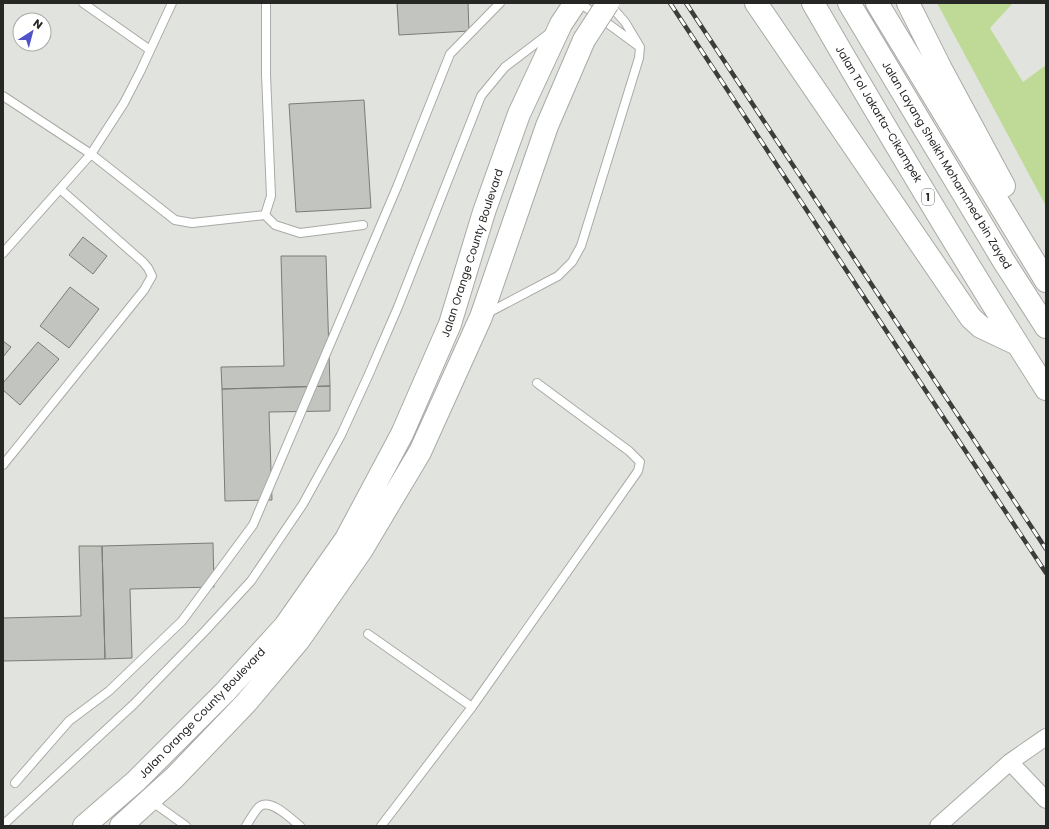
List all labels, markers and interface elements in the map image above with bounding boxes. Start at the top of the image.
north arrow [12,12,52,52]
text: N [30,15,46,33]
street label: Jalan Tol Jakarta–Cikampek [832,43,926,186]
street label: Jalan Layang Sheikh Mohammed bin Zayed [878,58,1016,272]
street label: Jalan Orange County Boulevard [437,167,507,339]
road number: 1 [922,189,934,205]
street label: Jalan Orange County Boulevard [135,644,269,782]

